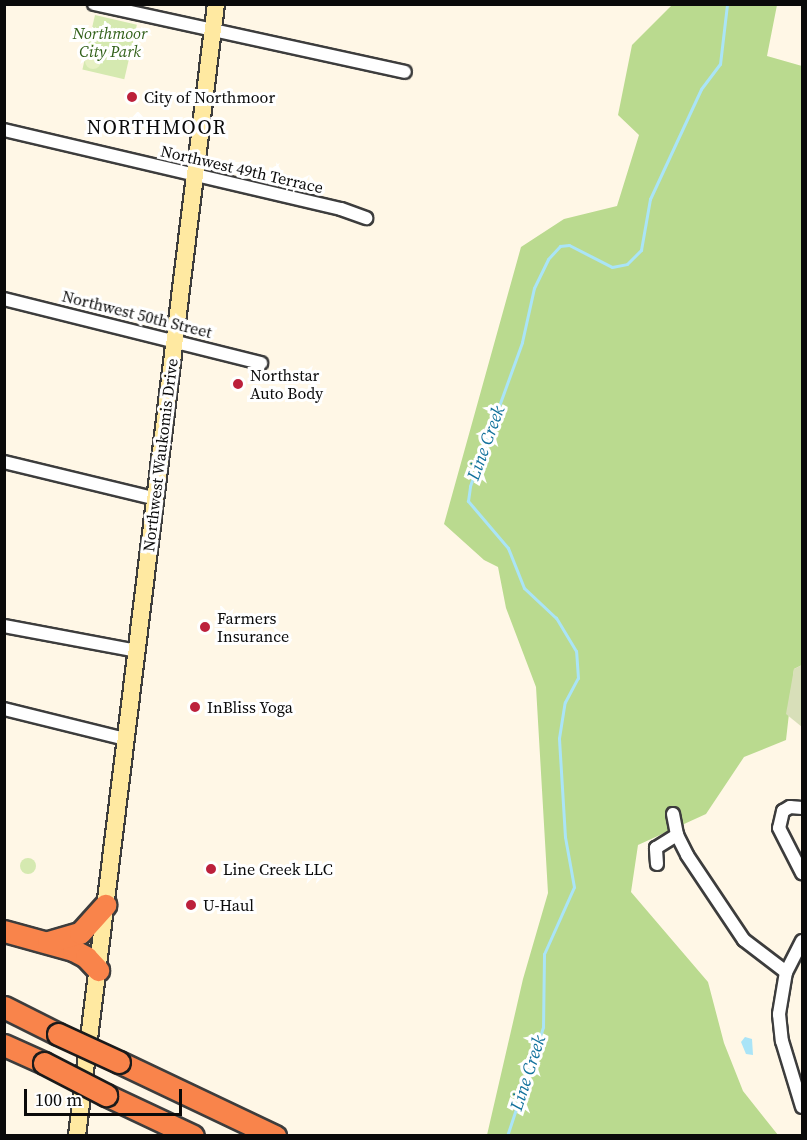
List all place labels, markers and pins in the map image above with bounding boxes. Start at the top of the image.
place label: City of Northmoor [144,87,275,107]
marker: City of Northmoor [125,90,139,104]
place label: Northstar Auto Body [250,365,323,403]
marker: Northstar Auto Body [231,377,245,391]
place label: Farmers Insurance [217,608,289,646]
marker: Farmers Insurance [198,620,212,634]
place label: InBliss Yoga [207,697,293,717]
marker: InBliss Yoga [188,700,202,714]
place label: Line Creek LLC [223,859,333,879]
marker: Line Creek LLC [204,862,218,876]
place label: U-Haul [203,895,254,915]
marker: U-Haul [184,898,198,912]

